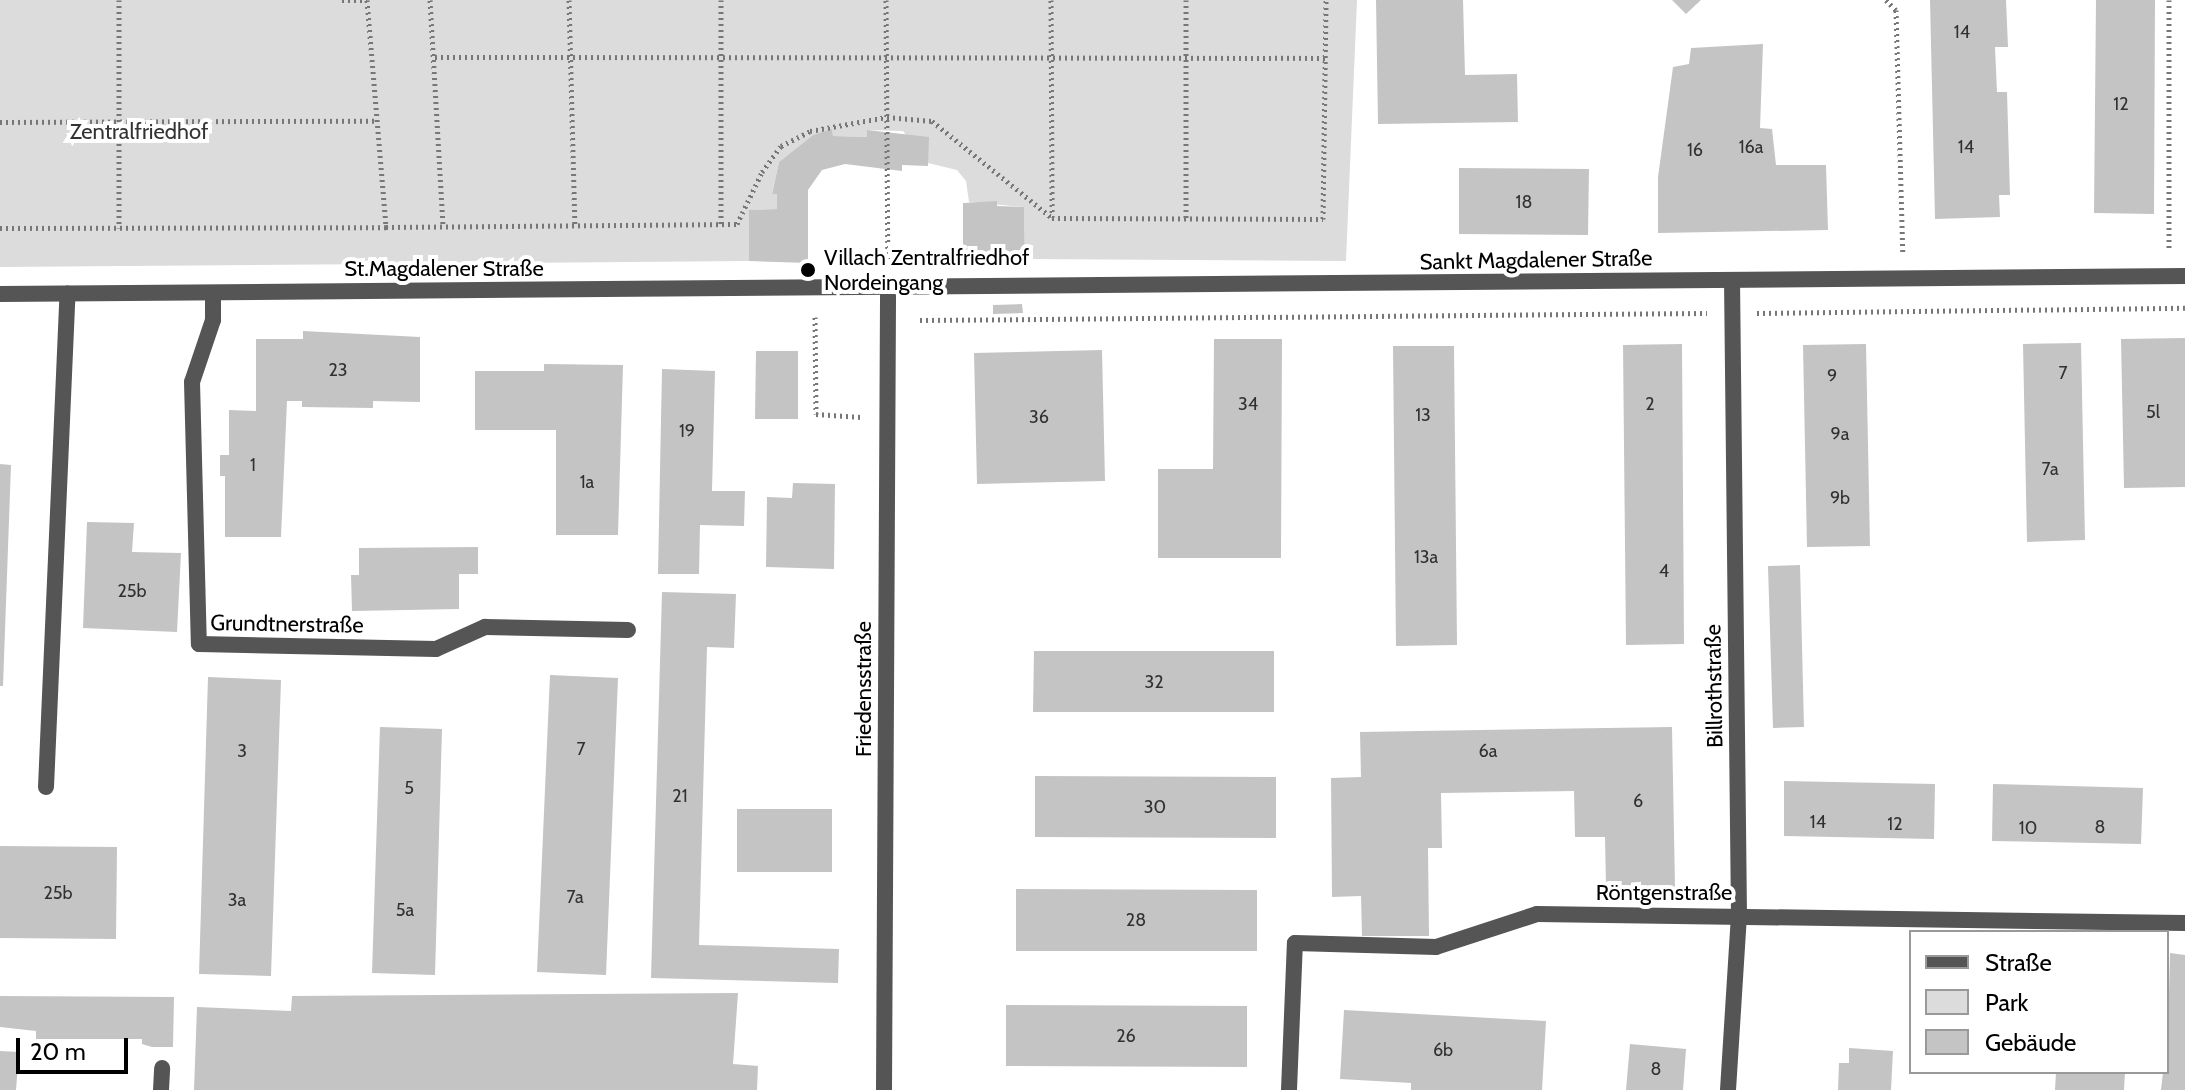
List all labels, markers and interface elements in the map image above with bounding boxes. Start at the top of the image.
house number: 14 [1954,21,1970,43]
house number: 12 [2113,93,2129,115]
park label: Zentralfriedhof [70,119,208,145]
house number: 16a [1739,136,1763,158]
house number: 14 [1958,136,1974,158]
house number: 16 [1687,139,1703,161]
house number: 18 [1516,191,1532,213]
place label: Villach Zentralfriedhof Nordeingang [824,244,1029,296]
street label: Sankt Magdalener Straße [1419,245,1653,275]
street label: St.Magdalener Straße [344,256,544,282]
marker: Villach Zentralfriedhof Nordeingang [799,261,817,279]
house number: 23 [328,359,348,381]
house number: 7 [2058,362,2068,384]
house number: 9 [1827,365,1837,387]
house number: 34 [1238,393,1258,415]
house number: 2 [1645,393,1655,415]
house number: 5l [2146,401,2160,423]
house number: 13 [1415,404,1431,426]
house number: 36 [1029,406,1049,428]
house number: 19 [679,420,695,442]
house number: 9a [1831,423,1849,445]
house number: 1 [250,454,256,476]
house number: 7a [2041,458,2059,480]
house number: 1a [580,471,594,493]
house number: 9b [1830,487,1850,509]
house number: 13a [1414,546,1438,568]
house number: 4 [1659,560,1669,582]
house number: 25b [117,580,147,602]
street label: Grundtnerstraße [210,609,364,639]
street label: Friedensstraße [851,621,877,757]
street label: Billrothstraße [1700,624,1728,748]
house number: 32 [1144,671,1164,693]
house number: 7 [576,738,586,760]
house number: 3 [237,740,247,762]
house number: 6a [1479,740,1497,762]
house number: 5 [404,777,414,799]
house number: 21 [672,785,688,807]
house number: 6 [1633,790,1643,812]
house number: 30 [1144,796,1166,818]
house number: 14 [1810,811,1826,833]
house number: 12 [1887,813,1903,835]
house number: 8 [2095,816,2105,838]
house number: 10 [2019,817,2037,839]
street label: Röntgenstraße [1596,880,1732,906]
house number: 25b [43,882,73,904]
house number: 7a [566,886,584,908]
house number: 3a [228,889,246,911]
house number: 5a [396,899,414,921]
house number: 28 [1126,909,1146,931]
legend [1909,930,2169,1074]
text: Straße [1985,948,2052,977]
text: Park [1985,988,2028,1017]
scale bar [20,1022,132,1072]
house number: 26 [1116,1025,1136,1047]
text: Gebäude [1985,1028,2076,1057]
text: 20 m [30,1037,86,1066]
house number: 6b [1433,1039,1453,1061]
house number: 8 [1651,1058,1661,1080]

